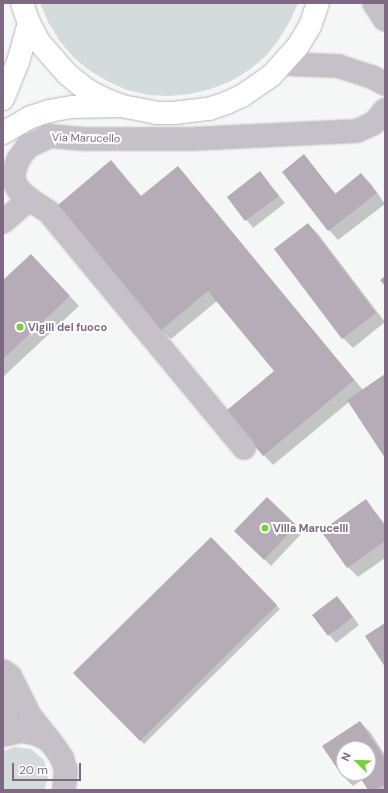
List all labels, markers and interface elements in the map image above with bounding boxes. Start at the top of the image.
street label: Via Marucello [52,131,120,145]
place label: Vigili del fuoco [28,320,107,334]
marker: Vigili del fuoco [15,322,25,332]
place label: Villa Marucelli [273,521,348,535]
marker: Villa Marucelli [260,523,270,533]
north arrow [336,741,376,781]
text: N [338,750,354,763]
scale bar [14,755,83,781]
text: 20 m [19,762,48,778]

